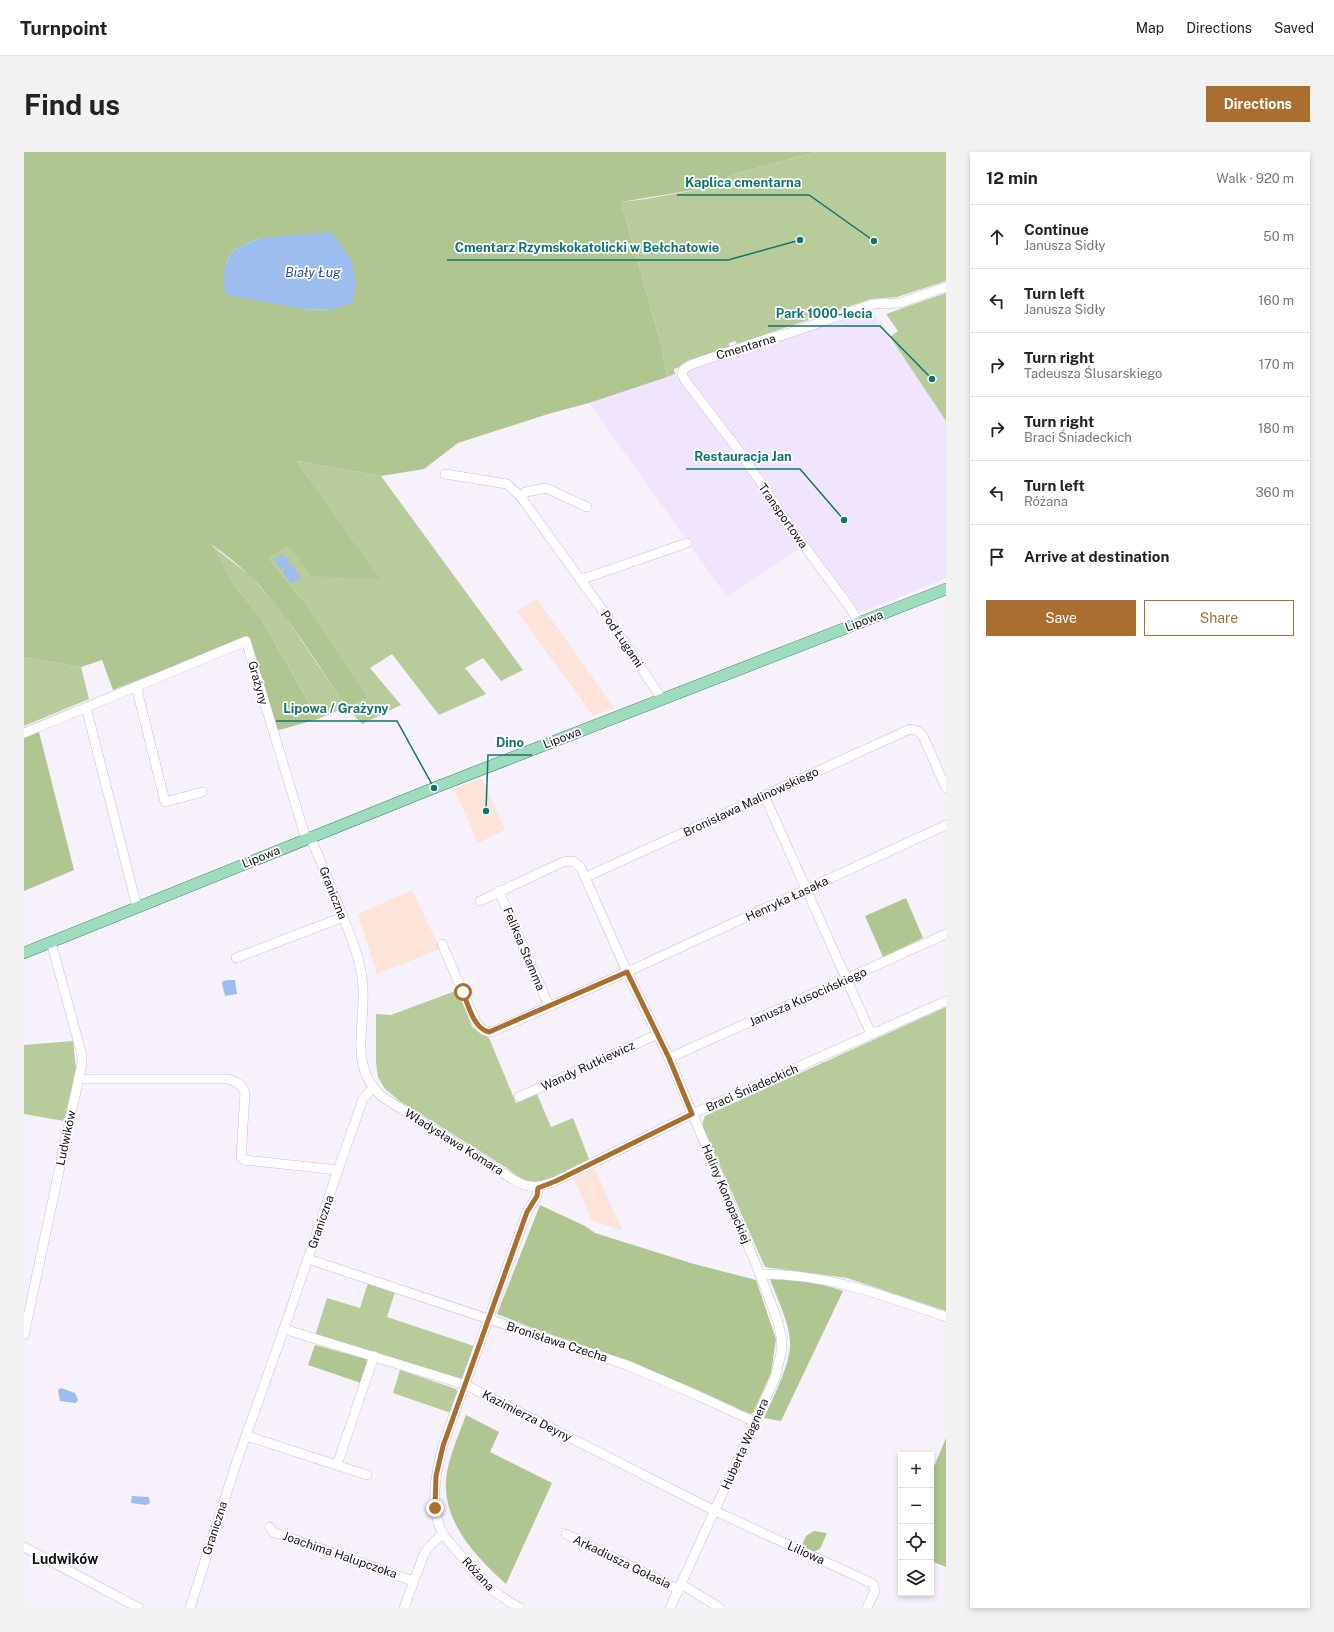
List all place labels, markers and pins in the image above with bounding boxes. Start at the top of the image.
callout: Kaplica cmentarna [677,170,809,195]
callout: Cmentarz Rzymskokatolicki w Bełchatowie [447,235,728,260]
callout: Park 1000-lecia [768,301,880,326]
callout: Restauracja Jan [686,444,800,469]
callout: Lipowa / Grażyny [276,696,397,721]
callout: Dino [488,730,532,755]

